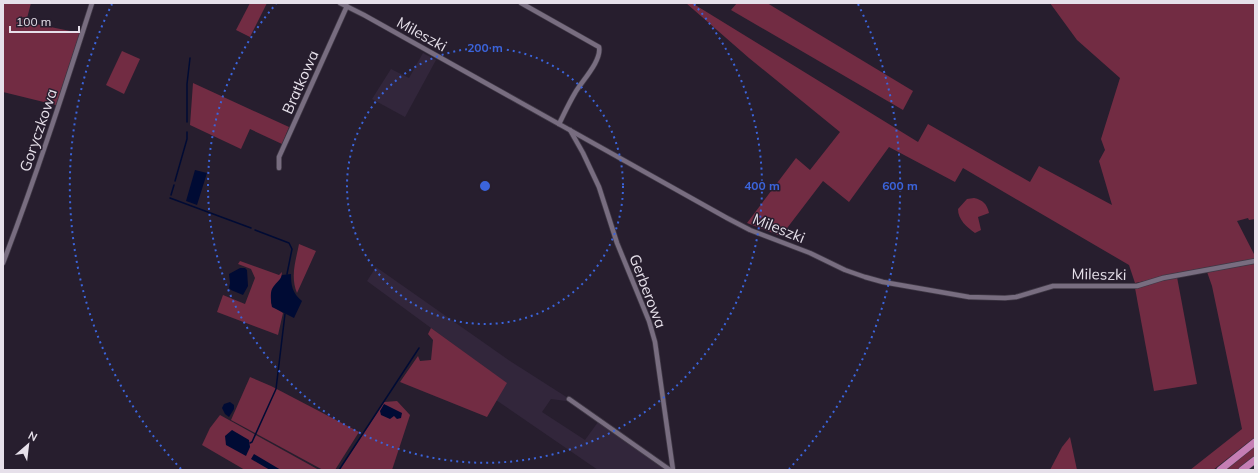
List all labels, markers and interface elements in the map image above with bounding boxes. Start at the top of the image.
scale bar [10,8,79,34]
street label: Mileszki [394,12,450,56]
text: 100 m [16,14,51,29]
text: 200 m [467,40,503,55]
street label: Bratkowa [278,47,322,117]
street label: Goryczkowa [15,86,61,174]
text: 400 m [744,178,780,193]
text: 600 m [882,178,918,193]
centre of rings [478,179,492,193]
street label: Mileszki [750,209,808,247]
street label: Gerberowa [625,251,671,331]
street label: Mileszki [1072,264,1126,284]
north arrow [8,425,48,465]
text: N [26,428,40,444]

